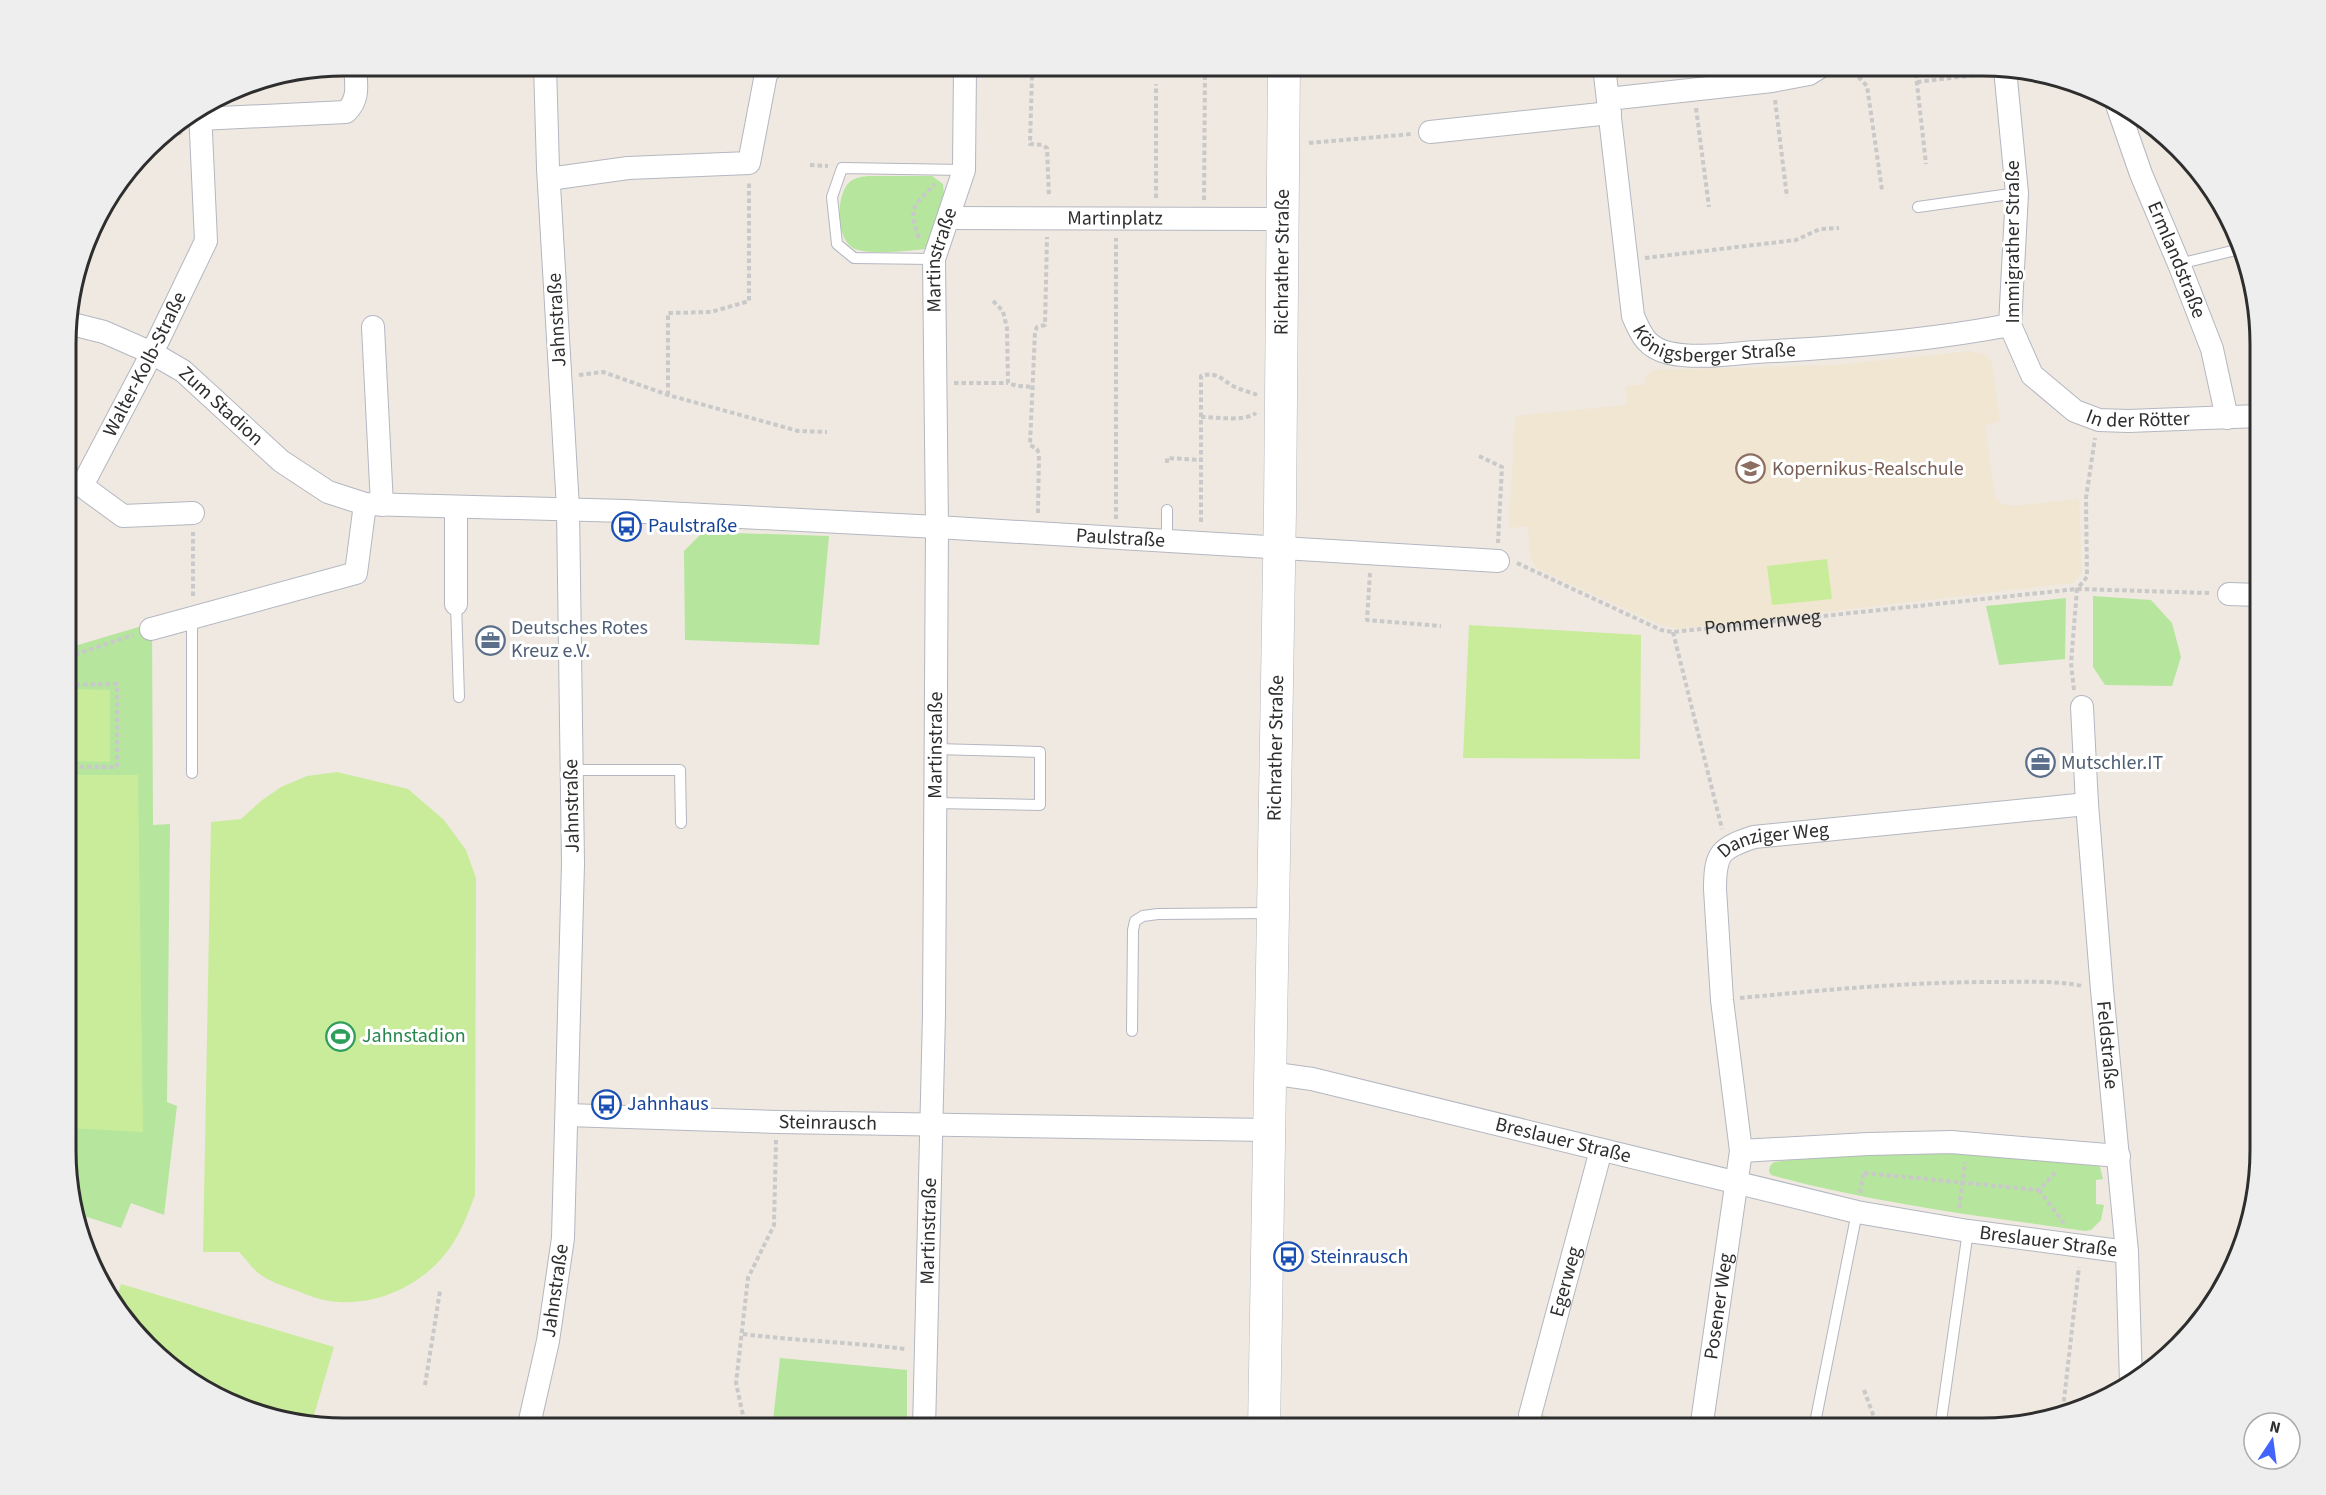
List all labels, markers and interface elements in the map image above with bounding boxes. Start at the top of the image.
street label: Immigrather Straße [1999,160,2027,324]
street label: Richrather Straße [1268,189,1297,335]
street label: Ermlandstraße [2140,197,2213,323]
street label: Martinstraße [920,204,964,313]
street label: Martinplatz [1067,204,1163,233]
street label: Jahnstraße [541,272,573,368]
street label: Walter-Kolb-Straße [96,287,193,442]
street label: Königsberger Straße [1625,320,1797,370]
street label: Zum Stadion [172,360,270,452]
street label: In der Rötter [2082,402,2190,435]
school or university icon: Kopernikus-Realschule [1735,453,1767,485]
place label: Kopernikus-Realschule [1772,455,1964,483]
bus stop icon: Paulstraße [611,510,643,542]
place label: Paulstraße [648,512,737,540]
street label: Paulstraße [1075,521,1166,555]
street label: Pommernweg [1703,602,1822,643]
place label: Deutsches Rotes Kreuz e.V. [511,614,648,665]
office icon: Deutsches Rotes Kreuz e.V. [474,624,506,656]
street label: Richrather Straße [1261,675,1291,821]
street label: Martinstraße [921,691,950,799]
office icon: Mutschler.IT [2024,747,2056,779]
place label: Mutschler.IT [2061,749,2163,777]
street label: Jahnstraße [557,759,587,853]
street label: Danziger Weg [1711,816,1830,865]
street label: Feldstraße [2089,1000,2125,1090]
sports icon: Jahnstadion [325,1020,357,1052]
place label: Jahnstadion [362,1022,466,1050]
bus stop icon: Jahnhaus [590,1088,622,1120]
place label: Jahnhaus [627,1090,709,1118]
street label: Steinrausch [778,1108,877,1138]
street label: Breslauer Straße [1492,1110,1634,1170]
street label: Martinstraße [913,1177,944,1285]
street label: Breslauer Straße [1978,1219,2119,1265]
bus stop icon: Steinrausch [1273,1241,1305,1273]
street label: Jahnstraße [535,1242,576,1339]
place label: Steinrausch [1310,1243,1408,1271]
street label: Egerweg [1543,1243,1589,1320]
street label: Posener Weg [1697,1251,1740,1361]
north arrow [2242,1411,2302,1471]
text: N [2267,1415,2283,1439]

